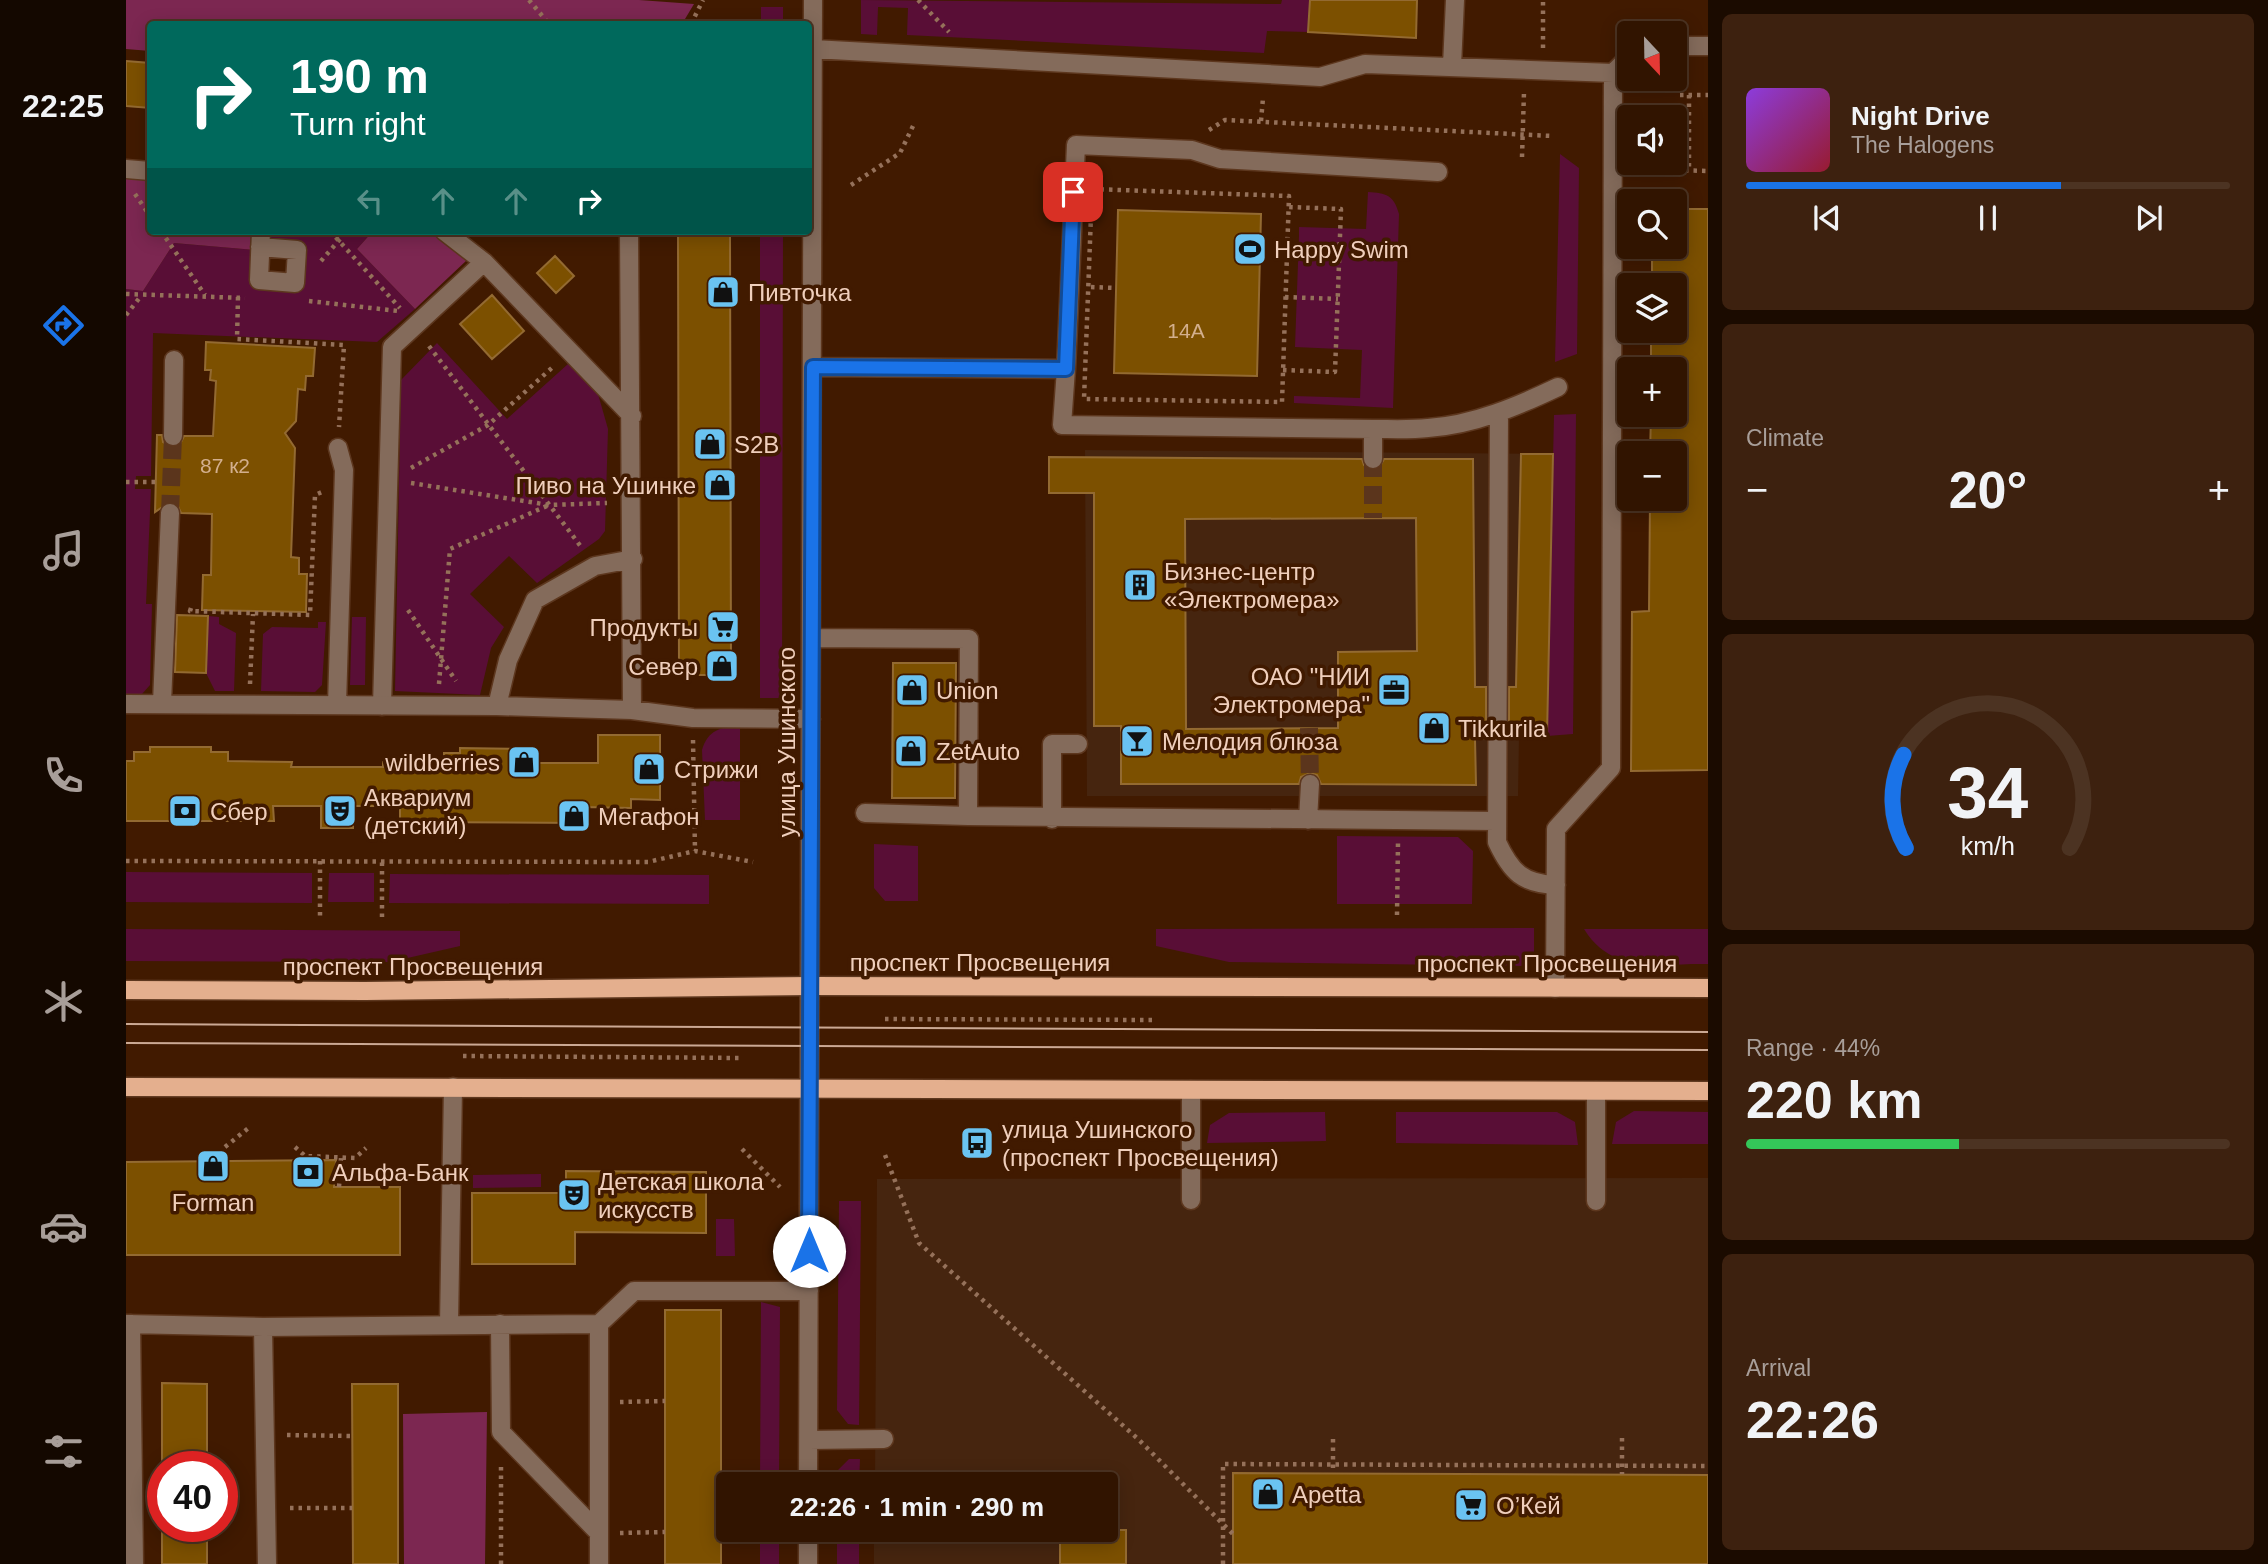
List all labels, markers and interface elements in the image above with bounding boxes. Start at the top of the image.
north arrow [1617,21,1687,91]
map controls [1617,21,1687,511]
icon: right [175,49,266,140]
text: 190 m [290,49,429,103]
text: 22:25 [22,88,104,124]
text: Night Drive [1851,101,1990,131]
button: sound [1617,105,1687,175]
text: Turn right [290,106,426,142]
text: The Halogens [1851,132,1994,158]
pin [1043,162,1103,222]
icon: arrive [1054,173,1092,211]
icon: left [351,182,389,220]
icon: ahead [424,182,462,220]
icon: ahead [497,182,535,220]
icon: right [570,182,608,220]
button: search [1617,189,1687,259]
icon: previous [1808,199,1846,237]
icon: pause [1969,199,2007,237]
icon: next [2130,199,2168,237]
sports icon: Happy Swim [1231,230,1269,268]
place label: Happy Swim [1274,236,1409,263]
shop icon: Пивточка [704,273,742,311]
button: layers [1617,273,1687,343]
place label: Пивточка [748,279,852,306]
icon: directions [39,301,88,350]
house number: 14А [1167,319,1205,342]
button: + [1617,357,1687,427]
shop icon: S2B [691,425,729,463]
text: Climate [1746,425,1824,451]
place label: S2B [734,431,779,458]
button: − [1617,441,1687,511]
house number: 87 к2 [200,454,250,477]
text: 20° [1949,461,2027,519]
shop icon: Пиво на Ушинке [701,466,739,504]
text: − [1746,469,1768,511]
text: + [2208,469,2230,511]
place label: Пиво на Ушинке [515,472,696,499]
icon: music [39,526,88,575]
place label: Бизнес-центр «Электромера» [1164,558,1340,613]
building icon: Бизнес-центр «Электромера» [1121,566,1159,604]
supermarket icon: Продукты [704,608,742,646]
place label: Продукты [590,614,698,641]
shop icon: Север [703,647,741,685]
street label: улица Ушинского [773,647,800,837]
place label: Север [628,653,698,680]
place label: ОАО "НИИ Электромера" [1213,663,1370,718]
shop icon: Union [893,671,931,709]
office icon: ОАО "НИИ Электромера" [1375,671,1413,709]
place label: Union [936,677,999,704]
shop icon: Tikkurila [1415,709,1453,747]
place label: Tikkurila [1458,715,1547,742]
bar icon: Мелодия блюза [1118,722,1156,760]
place label: Мелодия блюза [1162,728,1339,755]
shop icon: ZetAuto [892,732,930,770]
place label: ZetAuto [936,738,1020,765]
shop icon: wildberries [505,743,543,781]
place label: wildberries [384,749,500,776]
shop icon: Стрижи [630,750,668,788]
icon: phone [39,751,88,800]
text: 34 [1948,752,2029,833]
place label: Стрижи [674,756,759,783]
place label: Аквариум (детский) [364,784,471,839]
bank icon: Сбер [166,792,204,830]
theatre icon: Аквариум (детский) [321,792,359,830]
shop icon: Мегафон [555,797,593,835]
place label: Сбер [210,798,268,825]
place label: Мегафон [598,803,700,830]
text: km/h [1961,832,2015,860]
street label: проспект Просвещения [850,949,1110,976]
street label: проспект Просвещения [1417,950,1677,977]
street label: проспект Просвещения [283,953,543,980]
icon: climate [39,977,88,1026]
text: Range · 44% [1746,1035,1880,1061]
text: 220 km [1746,1071,1922,1129]
place label: улица Ушинского (проспект Просвещения) [1002,1116,1279,1171]
bus stop icon: улица Ушинского (проспект Просвещения) [958,1124,996,1162]
shop icon: Forman [194,1147,232,1185]
bank icon: Альфа-Банк [289,1153,327,1191]
place label: Альфа-Банк [332,1159,469,1186]
place label: Детская школа искусств [598,1168,764,1223]
theatre icon: Детская школа искусств [555,1176,593,1214]
place label: Forman [172,1189,254,1216]
icon: car [39,1202,88,1251]
position arrow [772,1214,846,1288]
text: Arrival [1746,1355,1811,1381]
text: 22:26 [1746,1391,1879,1449]
icon: filters [39,1427,88,1476]
speed limit sign: 40 [147,1451,238,1542]
shop icon: Apetta [1249,1475,1287,1513]
place label: Apetta [1292,1481,1362,1508]
supermarket icon: О’Кей [1452,1486,1490,1524]
text: 22:26 · 1 min · 290 m [790,1492,1044,1522]
place label: О’Кей [1496,1492,1561,1519]

